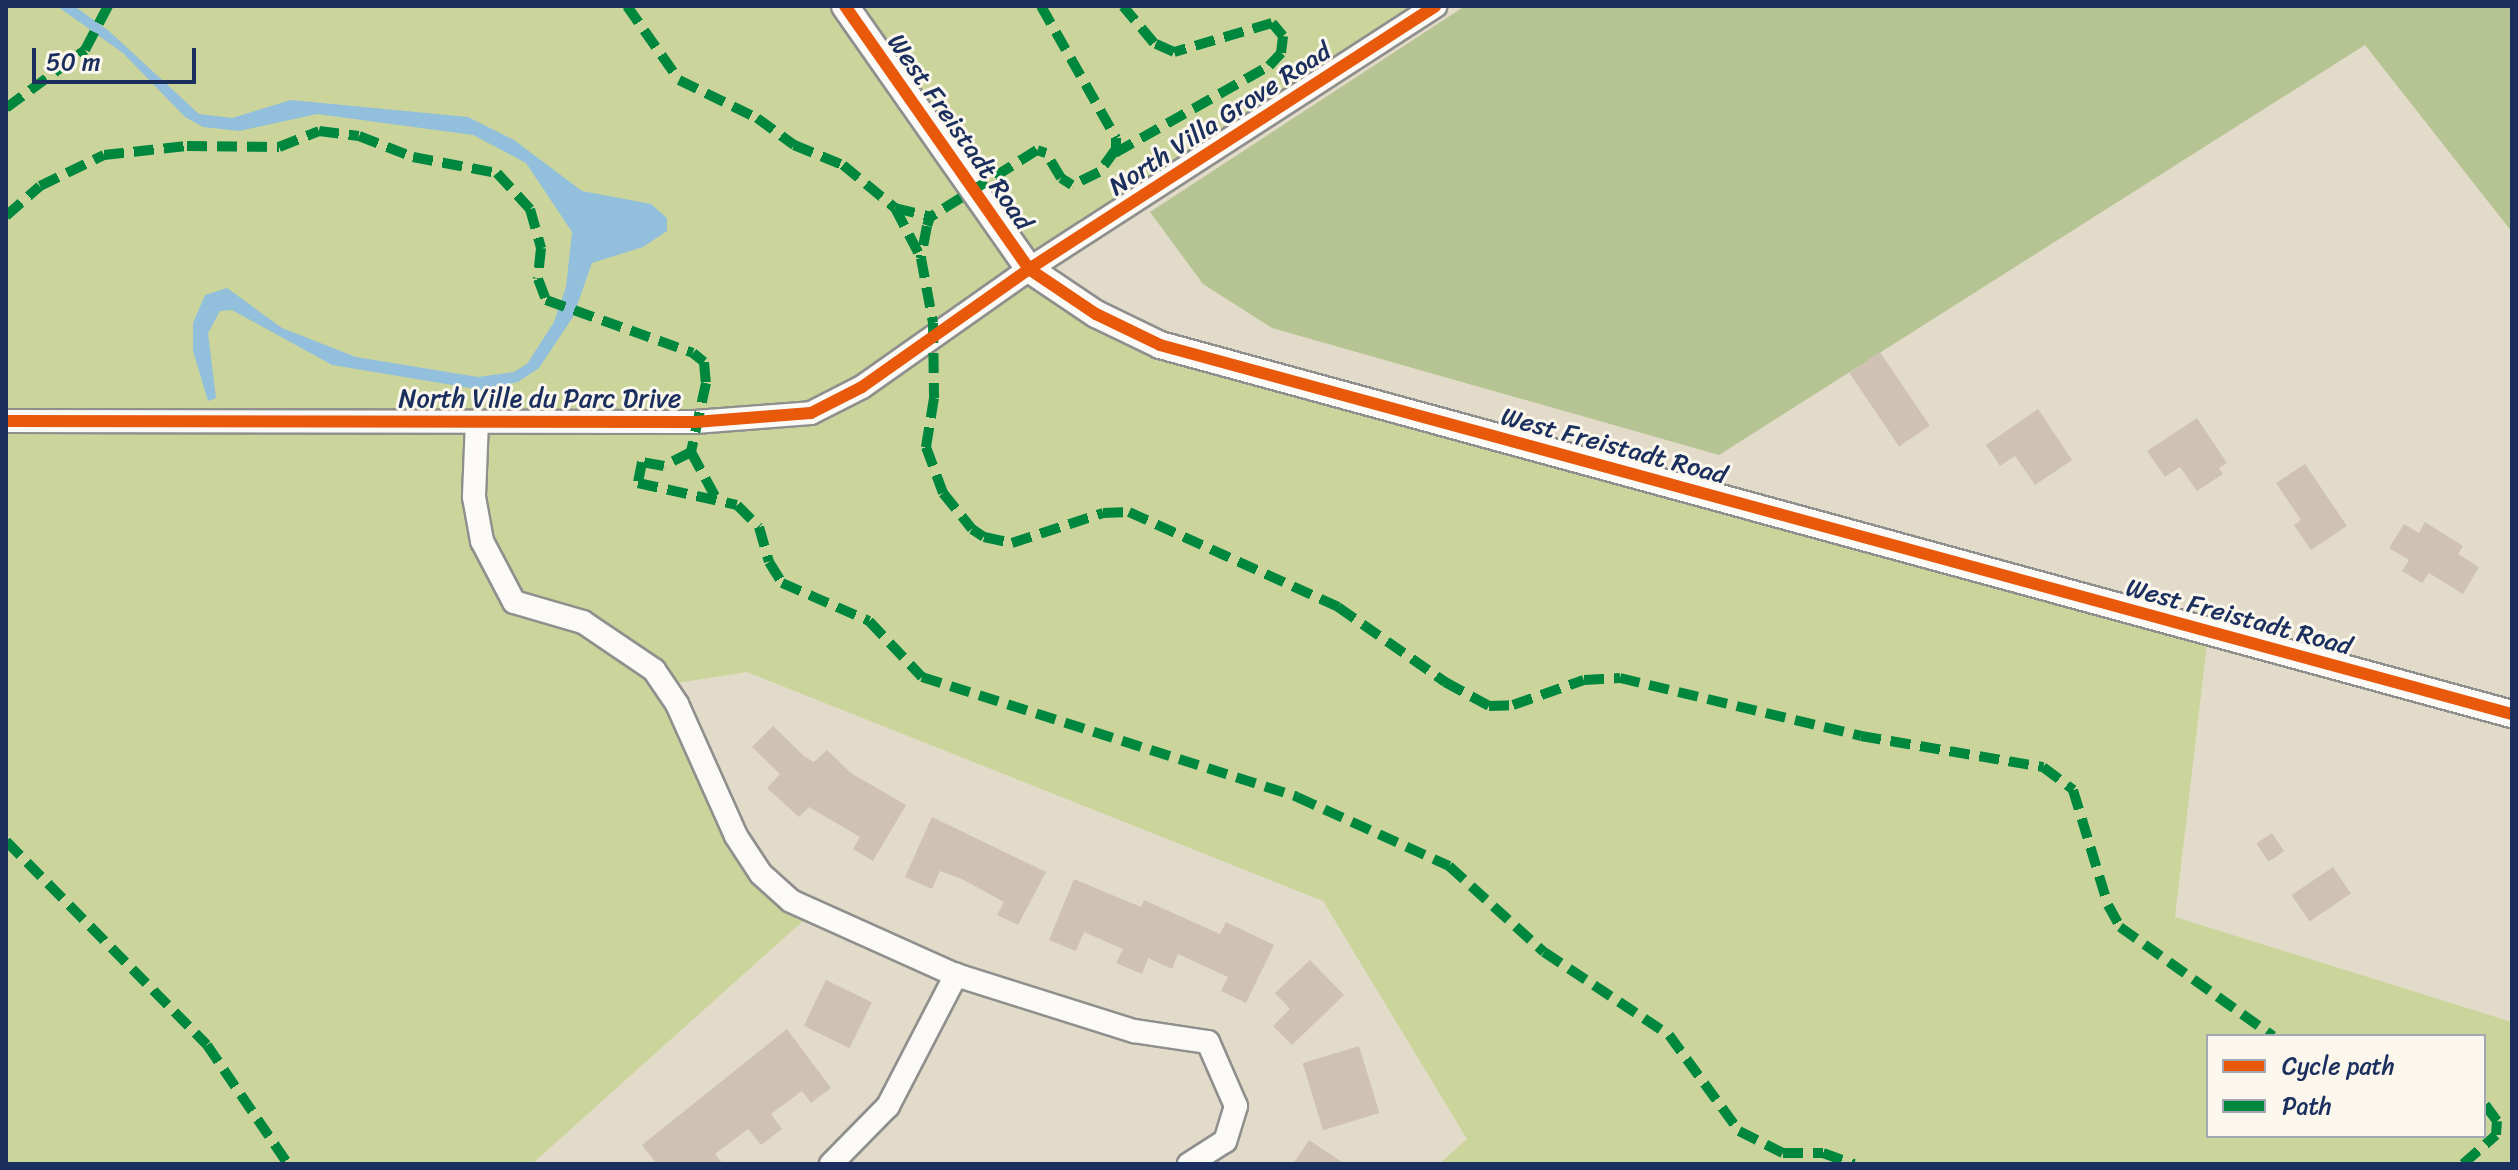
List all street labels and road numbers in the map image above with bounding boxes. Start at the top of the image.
street label: West Freistadt Road [881,28,1039,236]
street label: North Villa Grove Road [1103,35,1337,203]
street label: North Ville du Parc Drive [398,383,682,415]
street label: West Freistadt Road [1498,401,1730,491]
street label: West Freistadt Road [2123,572,2355,662]

